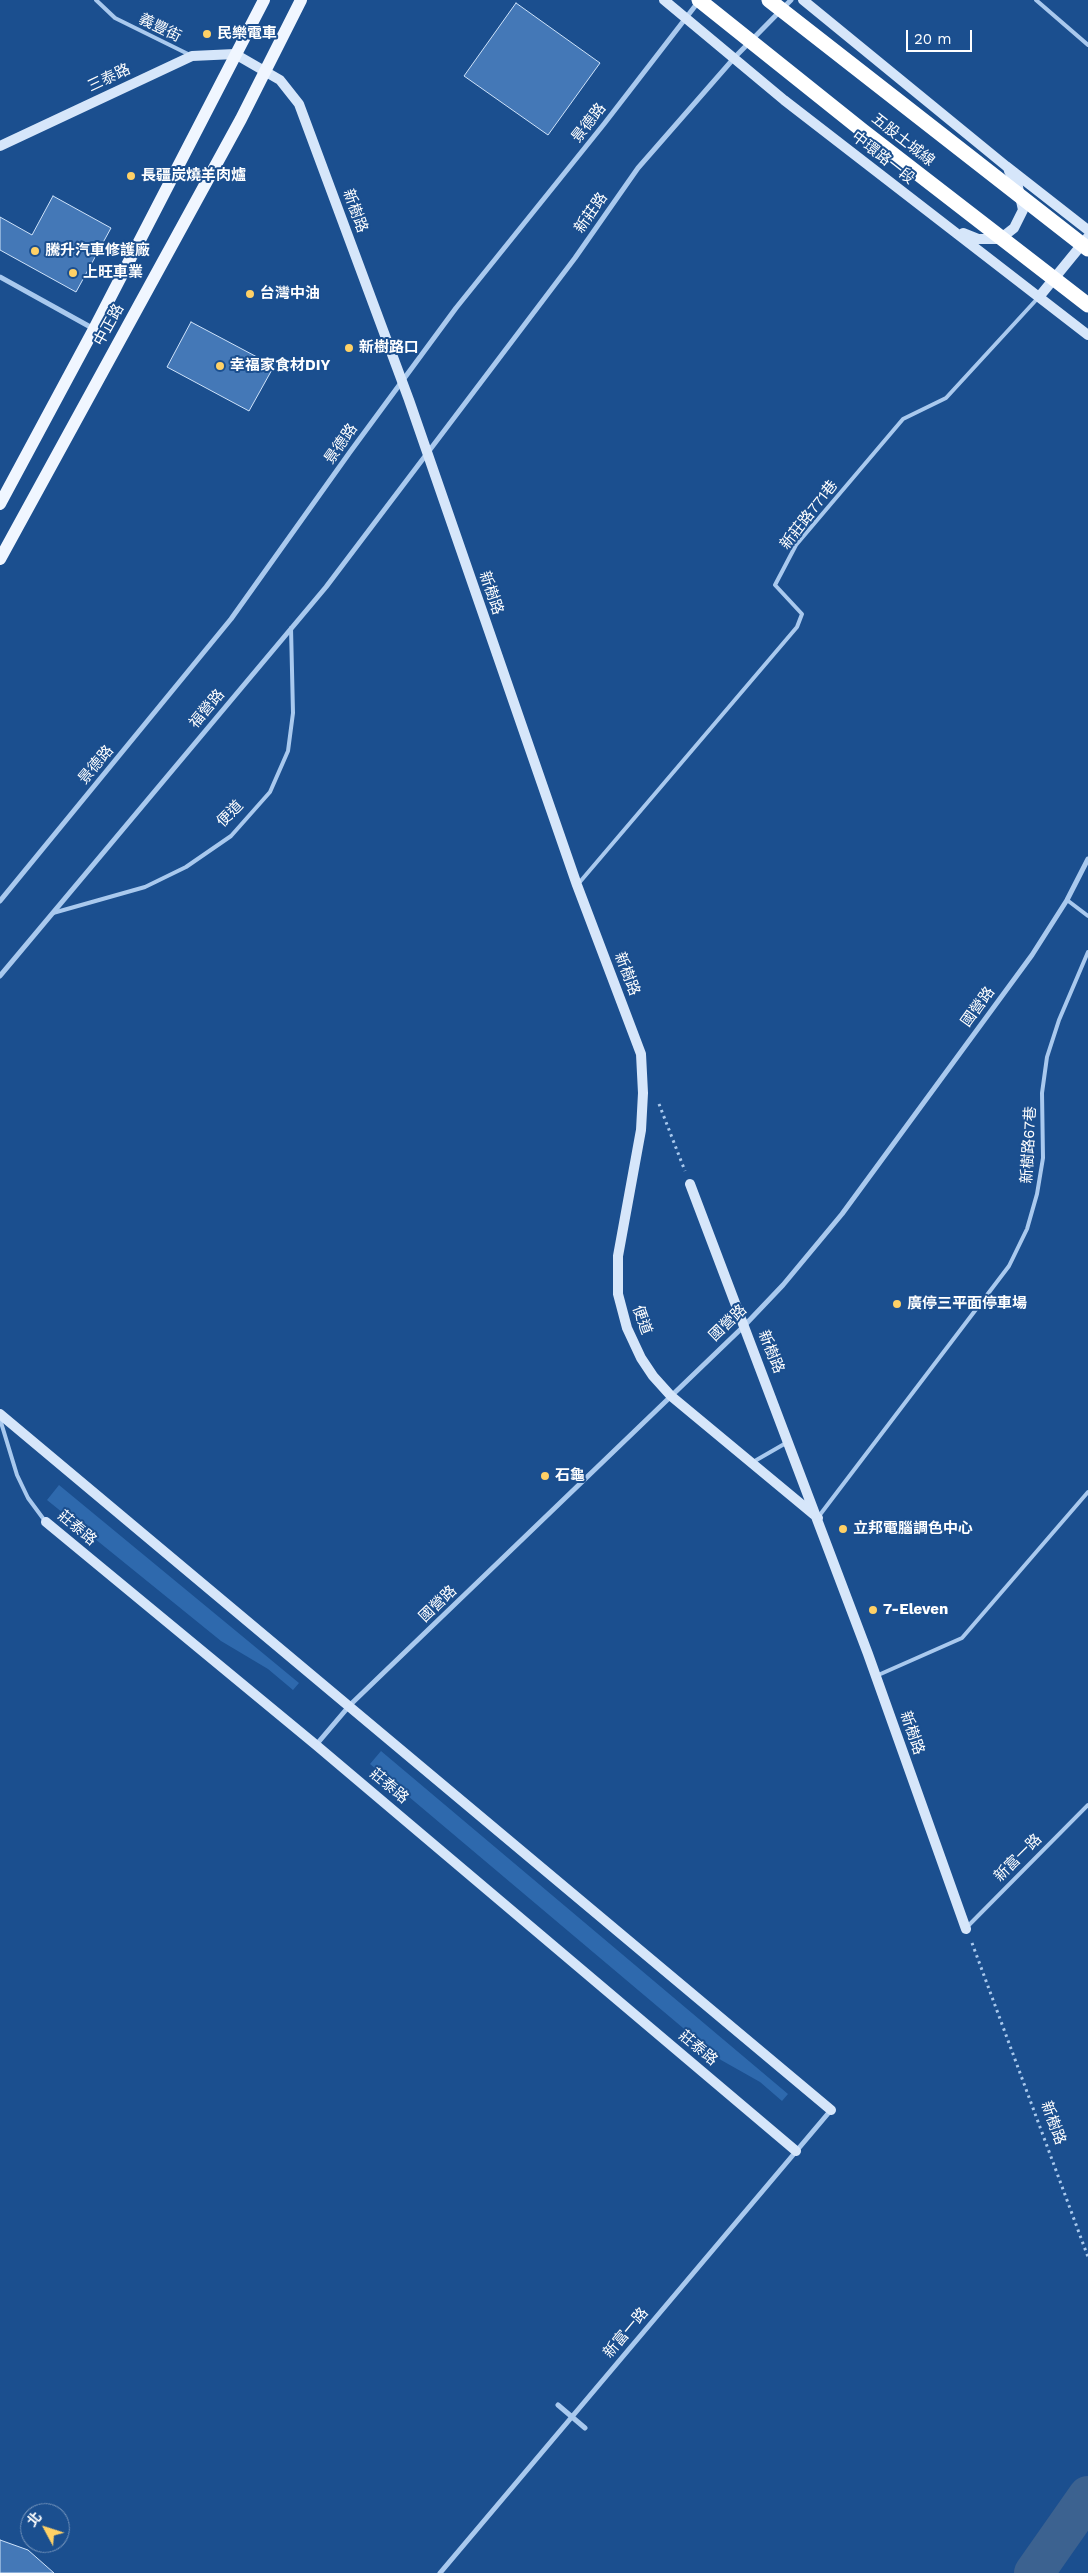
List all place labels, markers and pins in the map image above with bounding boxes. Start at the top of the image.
place label: 民樂電車 [217,25,277,43]
marker: 民樂電車 [201,28,213,40]
place label: 長疆炭燒羊肉爐 [141,167,246,185]
marker: 長疆炭燒羊肉爐 [125,170,137,182]
place label: 騰升汽車修護廠 [45,242,150,260]
marker: 騰升汽車修護廠 [29,245,41,257]
place label: 上旺車業 [83,264,143,282]
marker: 上旺車業 [67,267,79,279]
place label: 台灣中油 [260,285,320,303]
marker: 台灣中油 [244,288,256,300]
place label: 新樹路口 [359,339,419,357]
marker: 新樹路口 [343,342,355,354]
place label: 幸福家食材DIY [230,357,330,375]
marker: 幸福家食材DIY [214,360,226,372]
place label: 廣停三平面停車場 [907,1295,1027,1313]
marker: 廣停三平面停車場 [891,1298,903,1310]
place label: 石龜 [555,1467,585,1485]
marker: 石龜 [539,1470,551,1482]
place label: 立邦電腦調色中心 [853,1520,973,1538]
marker: 立邦電腦調色中心 [837,1523,849,1535]
place label: 7-Eleven [883,1601,948,1619]
marker: 7-Eleven [867,1604,879,1616]

